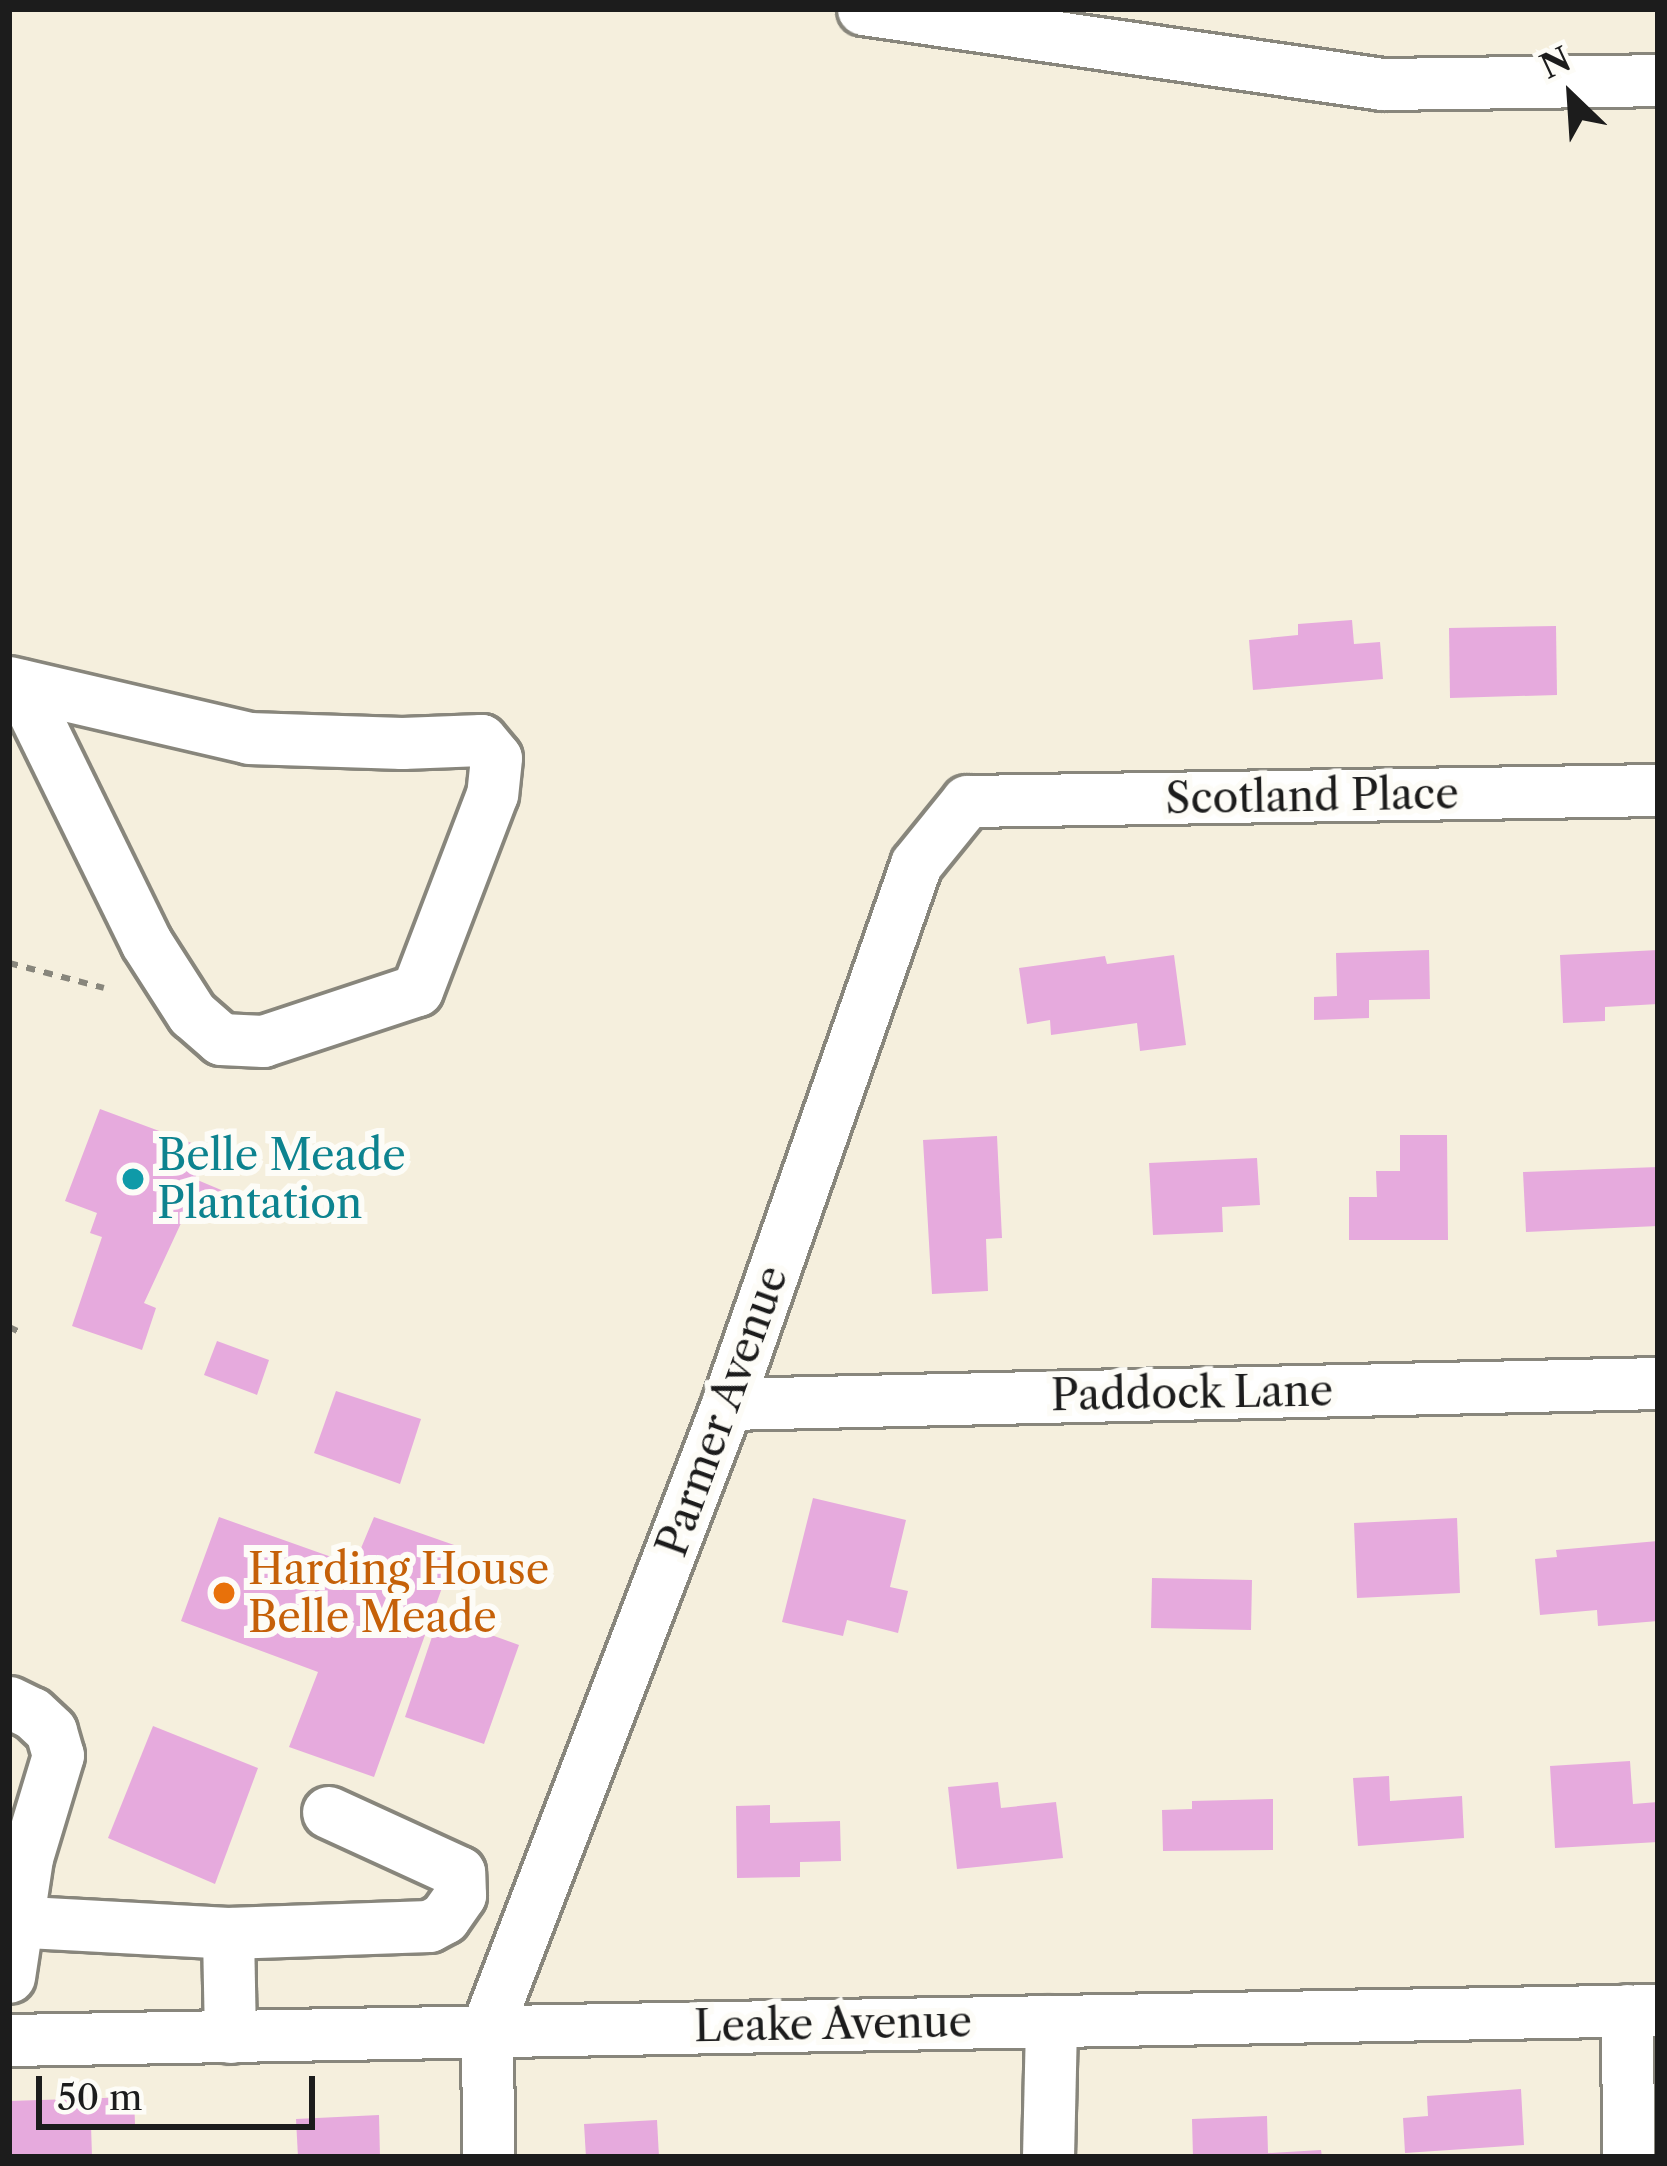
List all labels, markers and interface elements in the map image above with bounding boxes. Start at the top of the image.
north arrow [1511,36,1631,156]
text: N [1534,38,1577,88]
street label: Scotland Place [1165,768,1459,824]
place label: Belle Meade Plantation [157,1130,406,1228]
marker: Belle Meade Plantation [120,1166,146,1192]
street label: Parmer Avenue [646,1258,798,1564]
street label: Paddock Lane [1050,1365,1334,1421]
place label: Harding House Belle Meade [248,1544,549,1642]
marker: Harding House Belle Meade [211,1580,237,1606]
street label: Leake Avenue [693,1996,973,2052]
scale bar [42,2052,321,2126]
text: 50 m [57,2075,142,2119]

